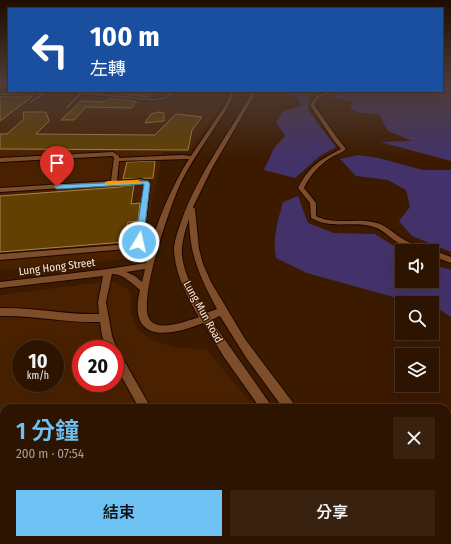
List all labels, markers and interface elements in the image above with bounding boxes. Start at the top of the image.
text: 100 m [90,20,160,53]
icon: left [24,24,76,76]
text: 左轉 [90,58,126,80]
pin [40,146,74,187]
icon: arrive [46,152,68,174]
position arrow [118,221,160,263]
map controls [395,244,439,392]
button: sound [395,244,439,288]
street label: Lung Hong Street [18,256,96,278]
street label: Lung Mun Road [181,279,225,345]
button: search [395,296,439,340]
speed limit sign: 20 [72,340,124,392]
button: layers [395,348,439,392]
text: 10 [28,349,48,373]
text: km/h [27,370,49,382]
text: 1 分鐘 [16,417,79,445]
button: close [393,417,435,459]
text: 200 m · 07:54 [16,446,84,461]
button: 結束 [16,490,222,536]
button: 分享 [230,490,435,536]

